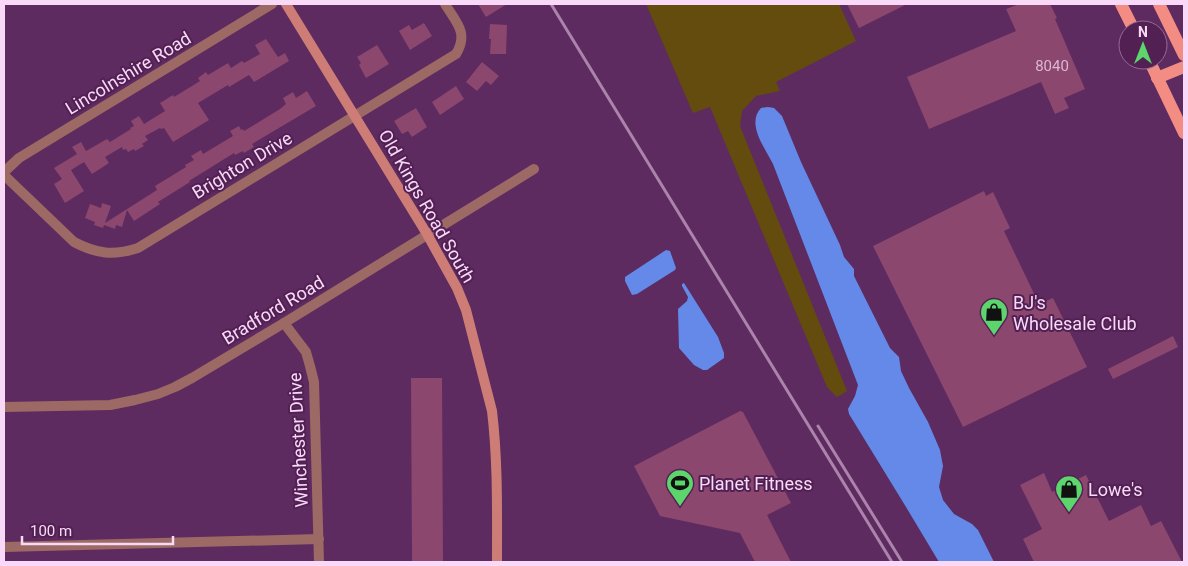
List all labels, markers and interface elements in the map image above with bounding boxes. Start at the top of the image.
north arrow [1118,20,1168,70]
text: N [1138,24,1148,40]
street label: Lincolnshire Road [61,27,195,119]
house number: 8040 [1035,57,1069,75]
street label: Old Kings Road South [375,126,479,286]
street label: Brighton Drive [188,127,296,203]
street label: Bradford Road [218,271,328,349]
place label: BJ's Wholesale Club [1013,292,1137,334]
shop icon: BJ's Wholesale Club [979,297,1009,336]
street label: Winchester Drive [284,372,312,508]
sports icon: Planet Fitness [665,468,695,507]
place label: Planet Fitness [699,473,813,494]
shop icon: Lowe's [1054,474,1084,513]
place label: Lowe's [1088,479,1143,500]
scale bar [22,514,174,546]
text: 100 m [30,522,72,540]

